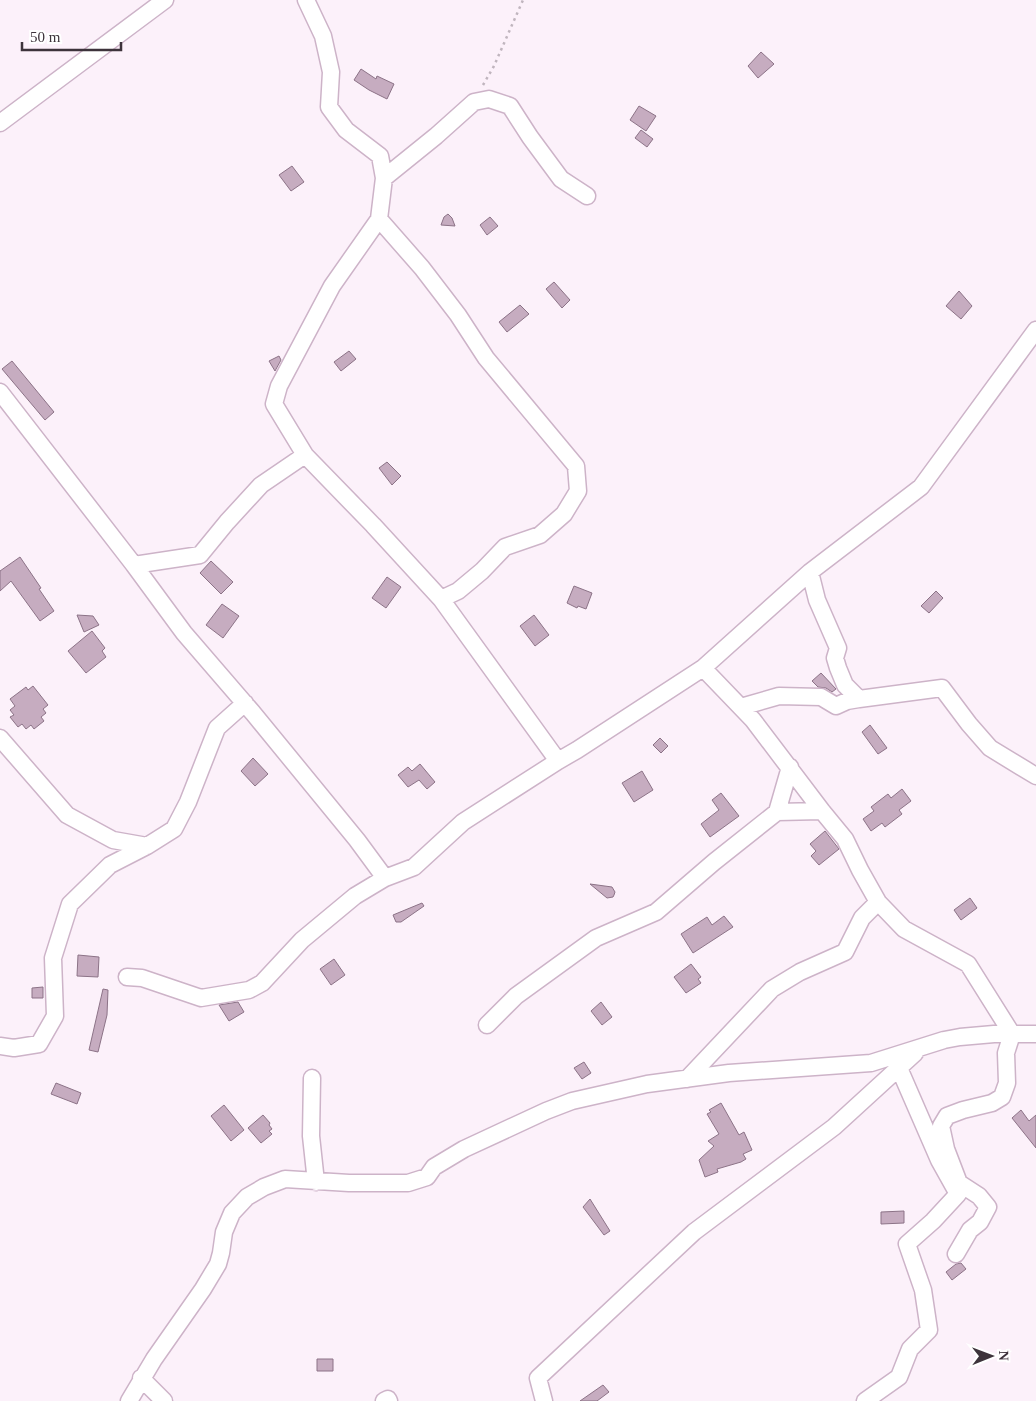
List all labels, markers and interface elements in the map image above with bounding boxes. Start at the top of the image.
scale bar [22,20,121,52]
text: 50 m [30,29,61,45]
north arrow [966,1331,1016,1381]
text: N [996,1351,1011,1361]

